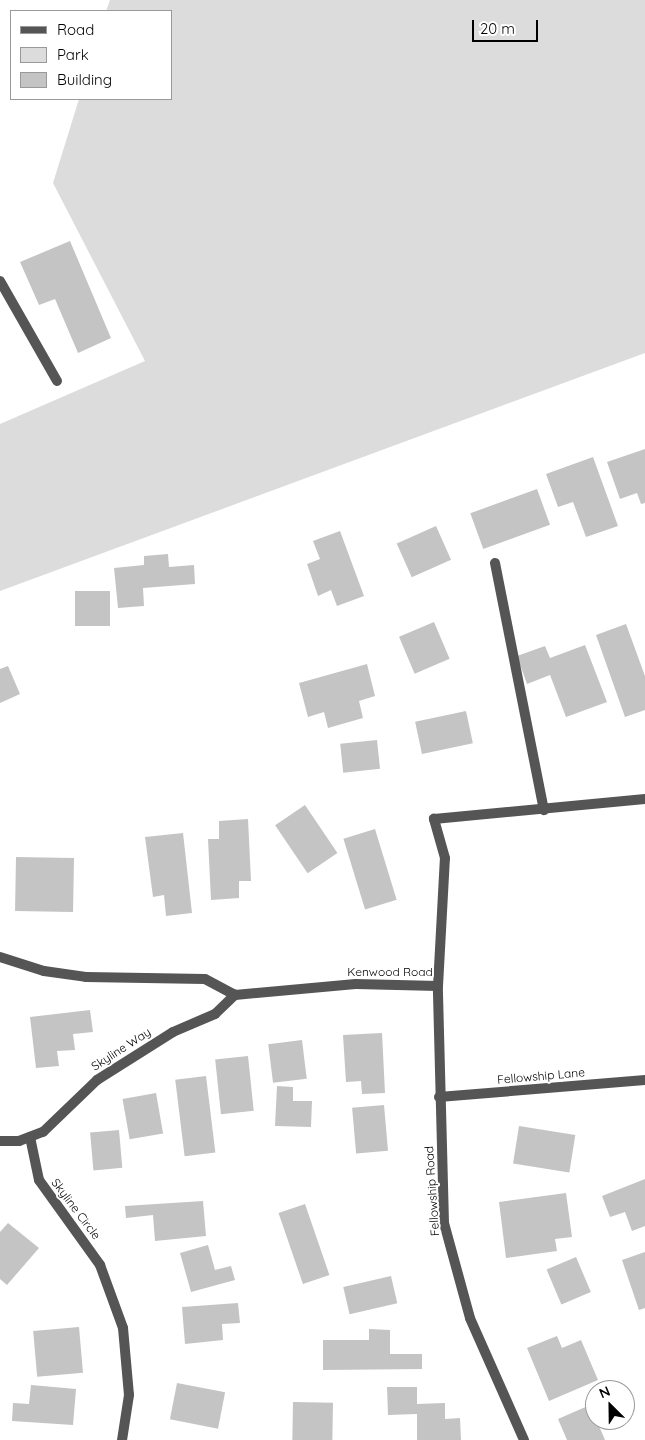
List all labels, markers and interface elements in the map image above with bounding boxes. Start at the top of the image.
legend [10,10,172,100]
scale bar [475,10,541,42]
text: 20 m [480,19,515,38]
text: Road [57,20,94,39]
text: Park [57,45,89,64]
text: Building [57,70,112,89]
street label: Kenwood Road [347,965,433,979]
street label: Skyline Way [89,1024,153,1074]
street label: Fellowship Lane [497,1065,585,1087]
street label: Fellowship Road [422,1145,442,1237]
street label: Skyline Circle [48,1176,104,1242]
north arrow [585,1380,635,1430]
text: N [596,1382,613,1402]

